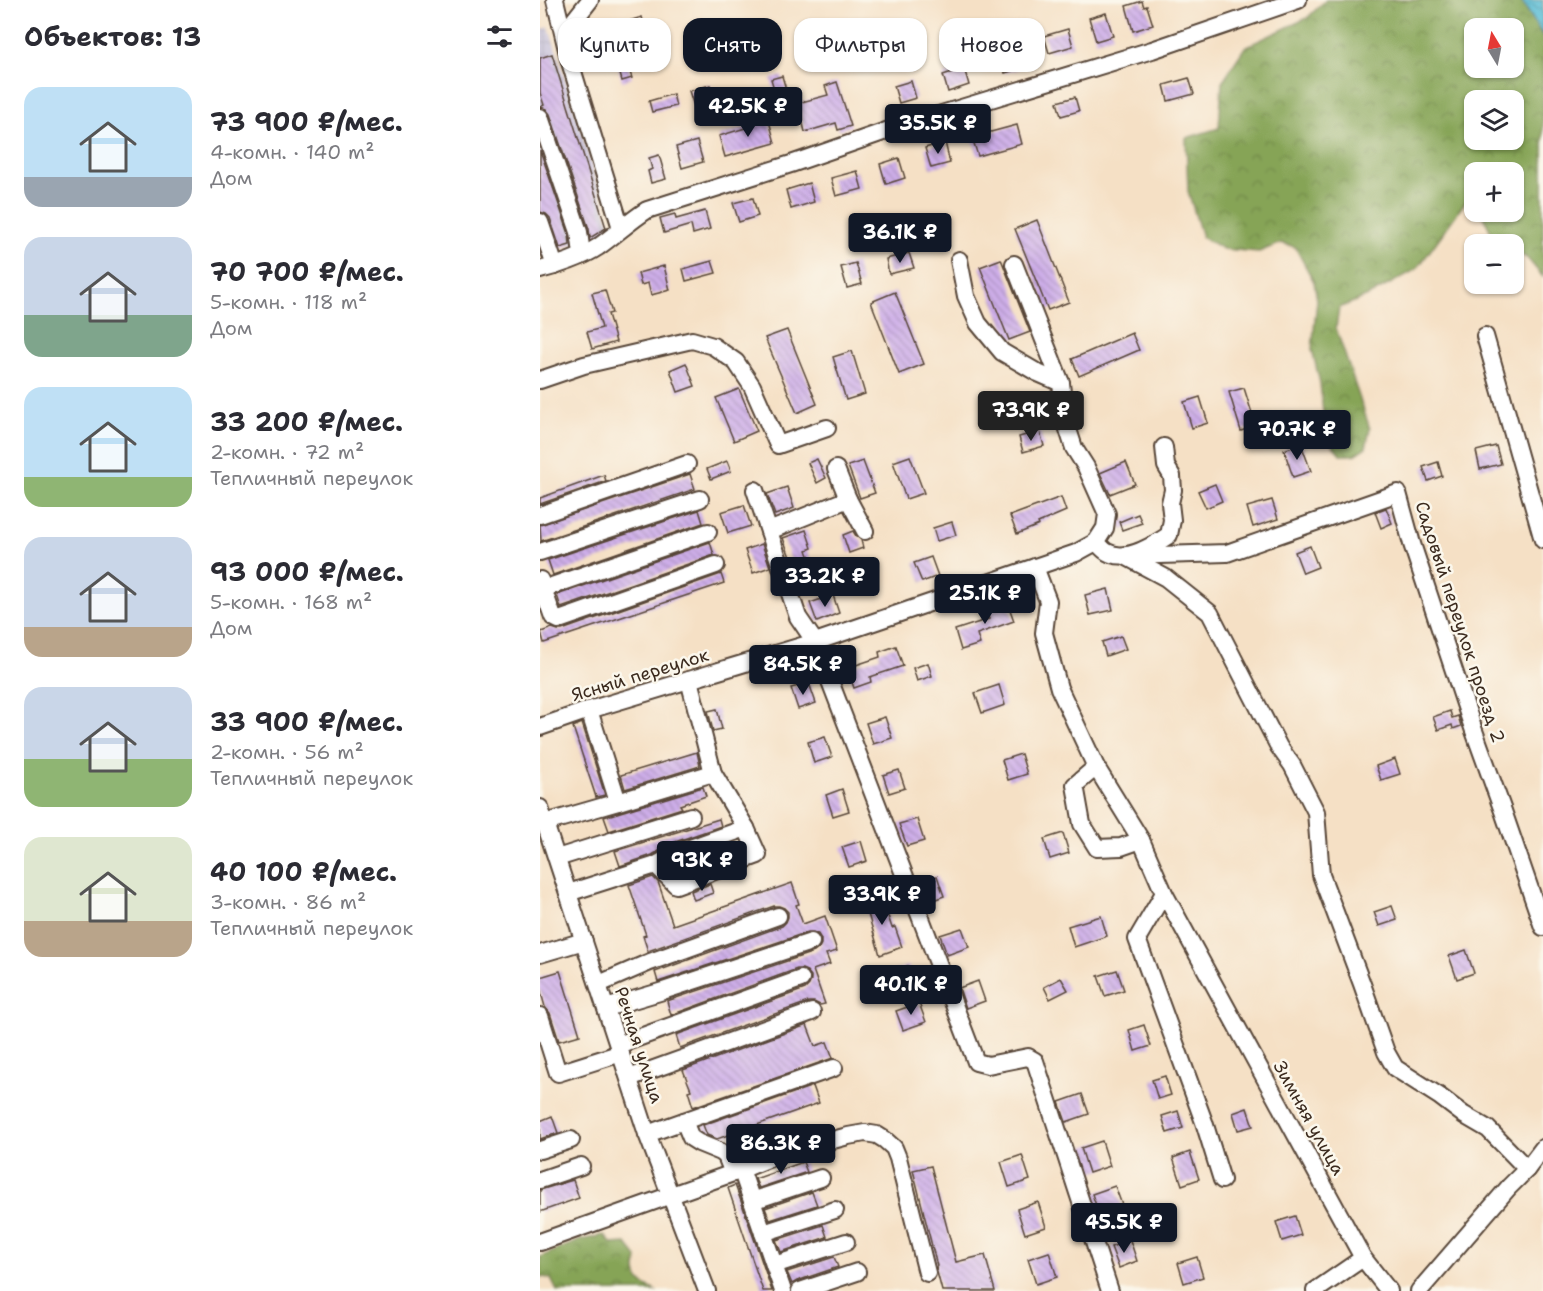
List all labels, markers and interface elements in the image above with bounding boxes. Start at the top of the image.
chip: Купить [558,18,671,72]
chip: Снять [683,18,782,72]
chip: Фильтры [794,18,927,72]
chip: Новое [939,18,1045,72]
north arrow [1464,18,1524,78]
map controls [1464,18,1524,294]
text: Объектов: 13 [24,19,201,54]
icon: filters [483,20,516,53]
pin: 42.5K ₽ [693,87,803,138]
button: layers [1464,90,1524,150]
text: 42.5K ₽ [708,93,788,119]
text: 73 900 ₽/мес. [210,104,403,139]
pin: 35.5K ₽ [883,104,993,155]
text: 35.5K ₽ [899,110,977,136]
icon: home [72,111,144,183]
text: 4-комн. · 140 m² [210,139,374,165]
button: + [1464,162,1524,222]
text: Дом [210,165,252,191]
pin: 36.1K ₽ [845,213,955,264]
text: 36.1K ₽ [862,219,938,245]
button: − [1464,234,1524,294]
text: 70 700 ₽/мес. [210,254,404,289]
icon: home [72,261,144,333]
text: 5-комн. · 118 m² [210,289,367,315]
text: Дом [210,315,252,341]
pin: 73.9K ₽ [976,391,1086,442]
text: 73.9K ₽ [992,397,1070,423]
text: 33 200 ₽/мес. [210,404,403,439]
pin: 70.7K ₽ [1242,410,1352,461]
icon: home [72,411,144,483]
text: 70.7K ₽ [1258,416,1336,442]
text: 2-комн. · 72 m² [210,439,364,465]
text: Тепличный переулок [210,465,413,491]
street label: Садовый переулок проезд 2 [1410,498,1510,746]
text: 93 000 ₽/мес. [210,554,404,589]
pin: 33.2K ₽ [770,557,880,608]
icon: home [72,561,144,633]
text: 33.2K ₽ [785,563,865,589]
pin: 25.1K ₽ [930,574,1040,625]
text: 25.1K ₽ [948,580,1022,606]
text: 5-комн. · 168 m² [210,589,372,615]
text: Дом [210,615,252,641]
street label: Ясный переулок [568,643,712,707]
pin: 84.5K ₽ [748,645,858,696]
text: 84.5K ₽ [763,651,843,677]
text: 33 900 ₽/мес. [210,704,403,739]
icon: home [72,711,144,783]
text: 2-комн. · 56 m² [210,739,364,765]
text: Тепличный переулок [210,765,413,791]
pin: 93K ₽ [660,841,744,892]
text: 93K ₽ [671,847,733,873]
text: 40 100 ₽/мес. [210,854,397,889]
icon: home [72,861,144,933]
pin: 33.9K ₽ [827,875,937,926]
text: 33.9K ₽ [843,881,921,907]
text: 3-комн. · 86 m² [210,889,366,915]
text: Тепличный переулок [210,915,413,941]
pin: 40.1K ₽ [856,965,966,1016]
text: 40.1K ₽ [874,971,948,997]
street label: Речная улица [609,984,669,1106]
street label: Зимняя улица [1268,1057,1350,1179]
pin: 86.3K ₽ [726,1124,836,1175]
text: 86.3K ₽ [740,1130,822,1156]
pin: 45.5K ₽ [1069,1203,1179,1254]
text: 45.5K ₽ [1085,1209,1163,1235]

